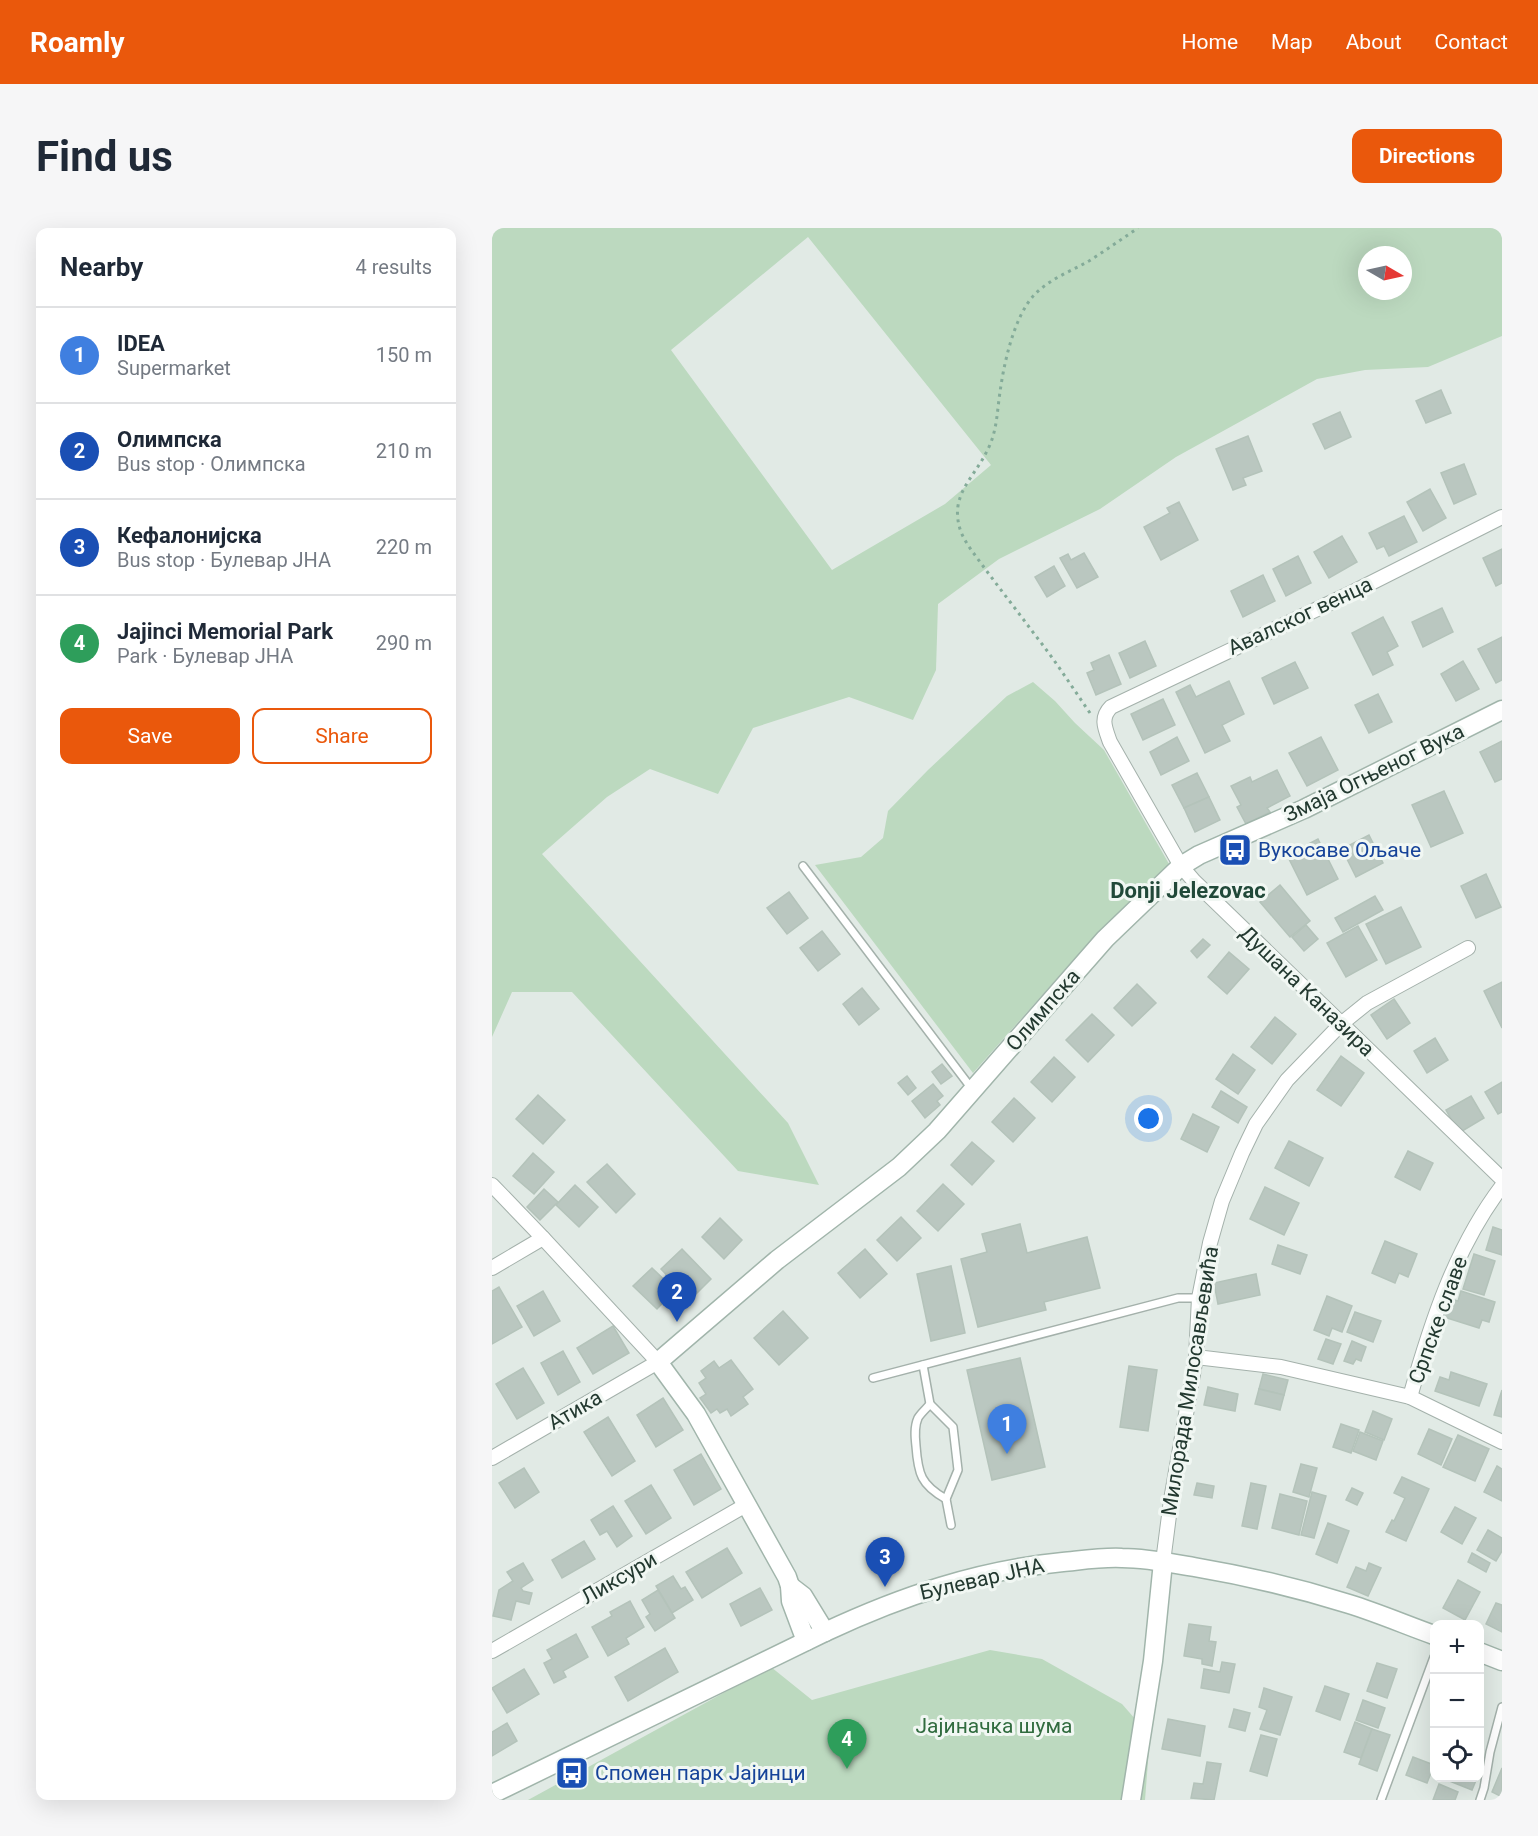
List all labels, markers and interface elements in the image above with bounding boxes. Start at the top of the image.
text: Roamly [30,26,125,59]
text: Home [1182,30,1238,54]
text: Map [1271,30,1313,54]
text: About [1346,30,1402,54]
text: Contact [1435,30,1508,54]
button: Directions [1352,129,1502,183]
text: Find us [36,132,173,181]
north arrow [1358,246,1412,300]
text: Nearby [60,252,143,282]
text: 4 results [356,255,432,279]
text: IDEA [117,331,165,356]
text: 1 [74,343,85,367]
text: 150 m [376,343,432,367]
text: Supermarket [117,356,231,380]
text: Олимпска [117,427,222,452]
text: 2 [74,439,85,463]
text: 210 m [376,439,432,463]
text: Bus stop · Олимпска [117,452,306,476]
text: Кефалонијска [117,523,262,548]
text: 3 [74,535,85,559]
text: 220 m [376,535,432,559]
text: Bus stop · Булевар ЈНА [117,548,331,572]
street label: Авалског венца [1224,572,1376,660]
text: Jajinci Memorial Park [117,619,333,644]
text: 4 [74,631,85,655]
text: 290 m [376,631,432,655]
text: Park · Булевар ЈНА [117,644,293,668]
button: Save [60,708,240,764]
button: Share [252,708,432,764]
street label: Змаја Огњеног Вука [1280,719,1468,827]
bus stop icon: Вукосаве Ољаче [1217,832,1253,868]
place label: Вукосаве Ољаче [1258,838,1421,862]
district label: Donji Jelezovac [1110,878,1266,903]
street label: Душана Каназира [1235,921,1379,1061]
street label: Олимпска [1001,964,1085,1056]
your location [1134,1104,1163,1133]
street label: Милорада Милосављевића [1157,1245,1223,1517]
street label: Српске славе [1404,1253,1472,1387]
pin: 2 [658,1272,696,1322]
street label: Атика [544,1385,606,1435]
pin: 1 [988,1404,1026,1454]
pin: 3 [866,1538,904,1587]
street label: Ликсури [577,1547,661,1609]
street label: Булевар ЈНА [917,1553,1047,1605]
map controls [1430,1620,1484,1782]
button: + [1430,1620,1484,1674]
button: − [1430,1674,1484,1728]
park label: Јајиначка шума [915,1714,1073,1738]
pin: 4 [828,1720,866,1769]
button: locate [1430,1728,1484,1782]
bus stop icon: Спомен парк Јајинци [554,1755,590,1791]
place label: Спомен парк Јајинци [595,1761,806,1785]

